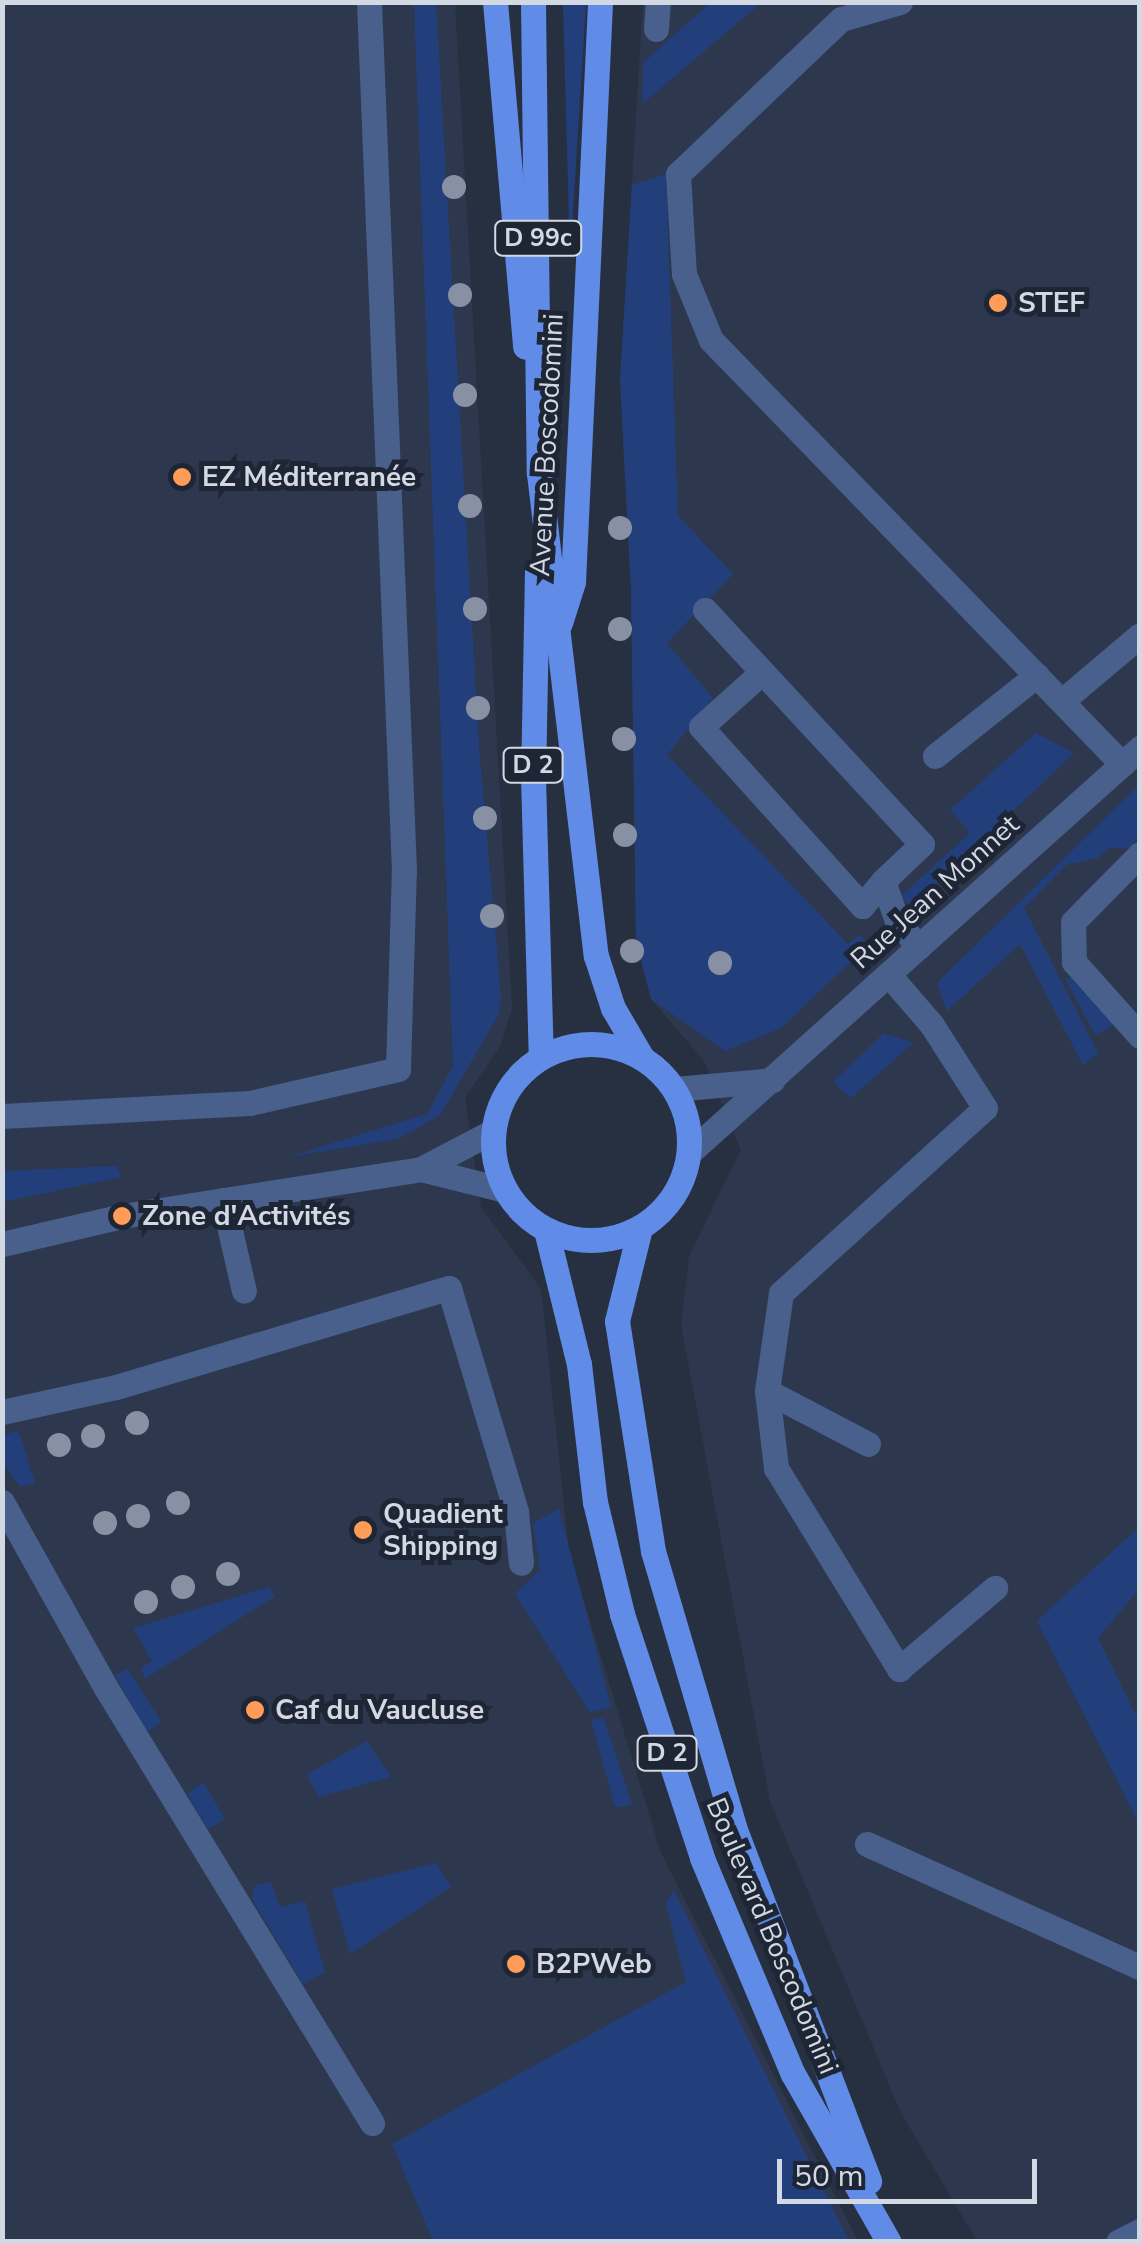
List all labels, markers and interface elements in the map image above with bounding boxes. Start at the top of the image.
road number: D 99c [493,218,583,258]
place label: STEF [1018,286,1085,320]
marker: STEF [987,292,1009,314]
street label: Avenue Boscodomini [523,313,571,577]
place label: EZ Méditerranée [202,460,416,494]
marker: EZ Méditerranée [171,466,193,488]
road number: D 2 [500,745,566,785]
street label: Rue Jean Monnet [844,808,1026,976]
place label: Zone d'Activités [142,1199,351,1233]
marker: Zone d'Activités [111,1205,133,1227]
place label: Quadient Shipping [383,1497,503,1563]
marker: Quadient Shipping [352,1519,374,1541]
place label: Caf du Vaucluse [275,1693,484,1727]
marker: Caf du Vaucluse [244,1699,266,1721]
road number: D 2 [634,1733,700,1773]
street label: Boulevard Boscodomini [699,1793,845,2079]
place label: B2PWeb [536,1947,652,1981]
marker: B2PWeb [505,1953,527,1975]
scale bar [782,2139,1042,2201]
text: 50 m [794,2156,863,2197]

